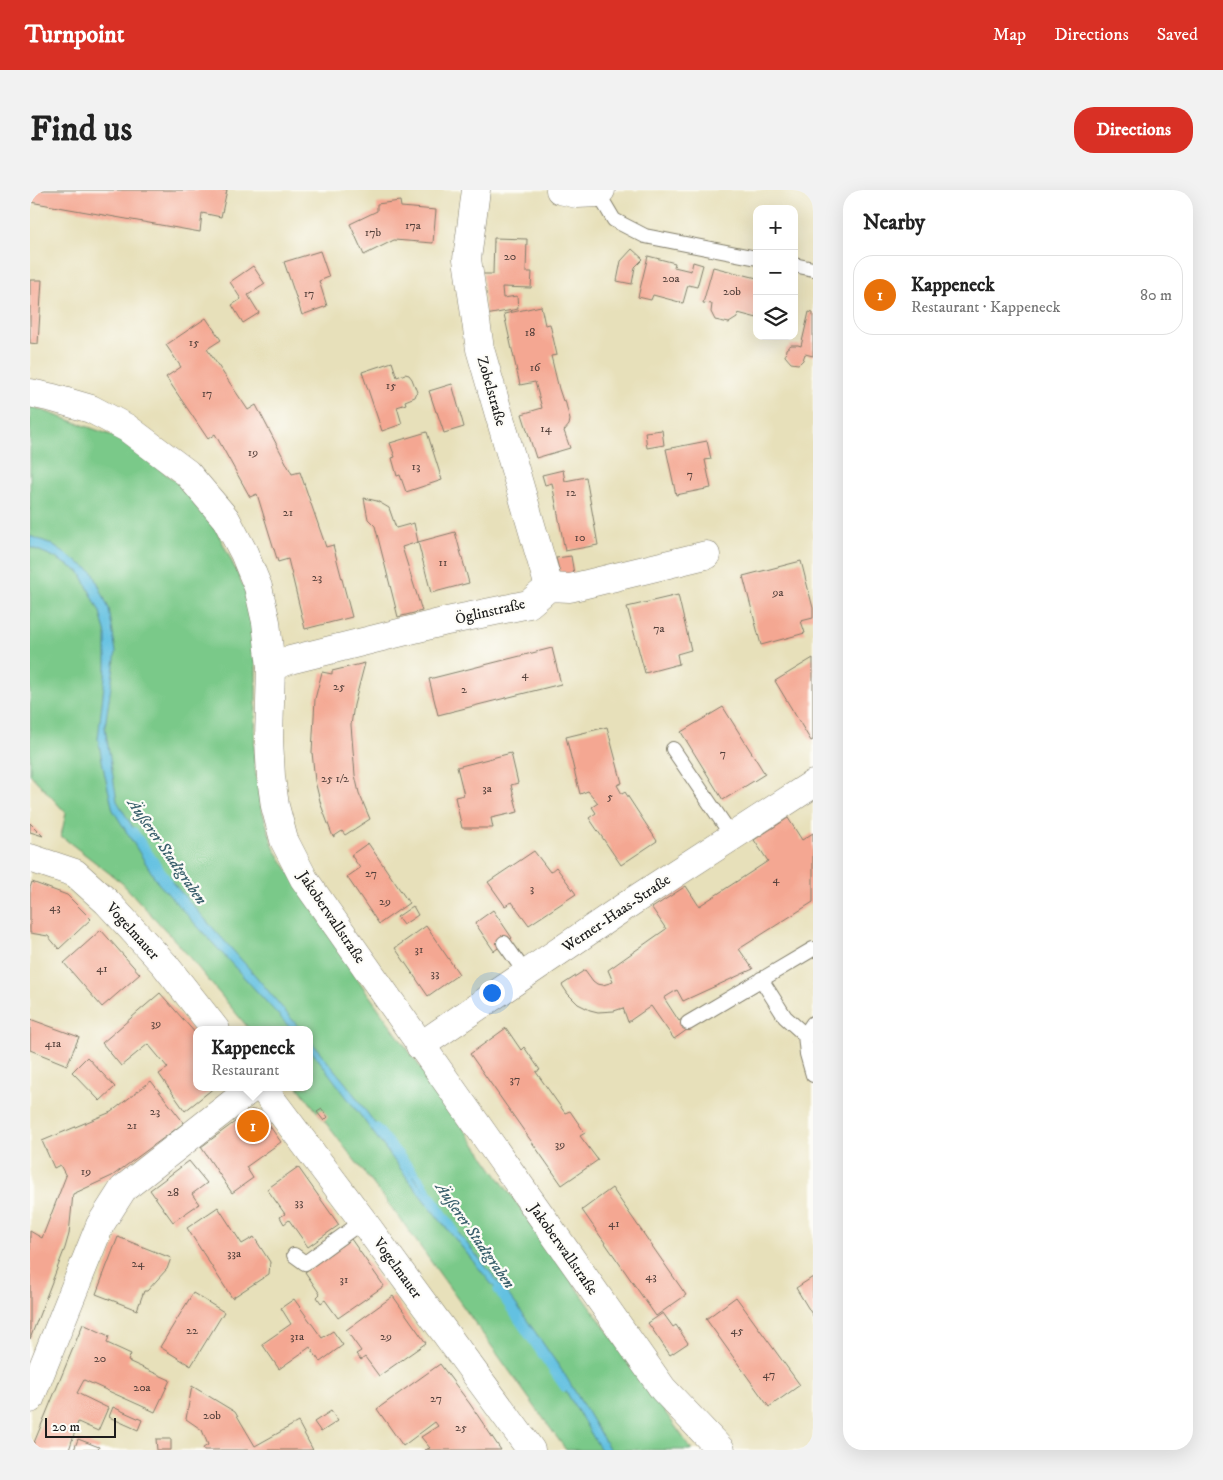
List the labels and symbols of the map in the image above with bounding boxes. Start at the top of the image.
house number: 17a [405,218,422,233]
house number: 17b [365,225,382,240]
house number: 20 [504,249,516,264]
house number: 20a [662,271,681,286]
house number: 20b [723,284,741,299]
house number: 17 [304,286,314,301]
house number: 18 [525,325,535,340]
house number: 15 [189,335,199,350]
street label: Zobelstraße [473,354,511,428]
house number: 16 [530,360,541,375]
house number: 15 [386,378,396,393]
house number: 17 [202,386,212,401]
house number: 14 [540,421,553,436]
house number: 19 [248,445,258,460]
house number: 13 [412,459,420,474]
house number: 7 [687,467,693,482]
house number: 12 [566,485,576,500]
house number: 21 [283,505,293,520]
house number: 10 [575,530,585,545]
house number: 11 [439,555,447,570]
house number: 23 [312,570,322,585]
house number: 9a [771,585,784,600]
street label: Öglinstraße [453,594,527,629]
house number: 7a [653,621,666,636]
house number: 4 [522,667,530,682]
house number: 25 [333,679,345,694]
house number: 2 [461,682,467,697]
house number: 7 [720,746,726,761]
house number: 25 1/2 [321,771,349,786]
house number: 3a [482,781,493,796]
house number: 5 [607,789,613,804]
water label: Äußerer Stadtgraben [122,793,211,909]
street label: Jakoberwallstraße [293,866,370,967]
house number: 27 [365,866,377,881]
street label: Werner-Haas-Straße [558,870,674,957]
house number: 4 [773,872,781,887]
house number: 3 [530,881,534,896]
house number: 29 [379,894,391,909]
street label: Vogelmauer [101,898,164,964]
house number: 43 [49,900,61,915]
house number: 31 [415,942,423,957]
house number: 41 [96,961,108,976]
house number: 33 [431,966,439,981]
your location [479,980,505,1006]
house number: 39 [151,1016,161,1031]
house number: 41a [45,1036,62,1051]
house number: 37 [510,1072,520,1087]
house number: 23 [150,1104,160,1119]
pin: 1 [237,1107,269,1145]
house number: 21 [127,1118,137,1133]
house number: 39 [555,1137,565,1152]
house number: 19 [81,1164,91,1179]
water label: Äußerer Stadtgraben [430,1177,519,1293]
house number: 28 [167,1185,179,1200]
house number: 33 [295,1195,303,1210]
street label: Jakoberwallstraße [524,1198,602,1299]
house number: 41 [608,1216,620,1231]
street label: Vogelmauer [369,1233,426,1303]
house number: 33a [227,1246,242,1261]
house number: 24 [132,1256,145,1271]
house number: 43 [645,1269,657,1284]
house number: 31 [340,1272,348,1287]
house number: 22 [186,1323,198,1338]
house number: 45 [731,1323,743,1338]
house number: 31a [290,1329,305,1344]
house number: 29 [380,1329,392,1344]
house number: 20 [94,1351,106,1366]
house number: 47 [763,1367,775,1382]
house number: 20a [133,1380,152,1395]
house number: 27 [430,1391,442,1406]
house number: 20b [203,1408,221,1423]
scale bar [45,1415,116,1438]
house number: 25 [455,1420,467,1435]

